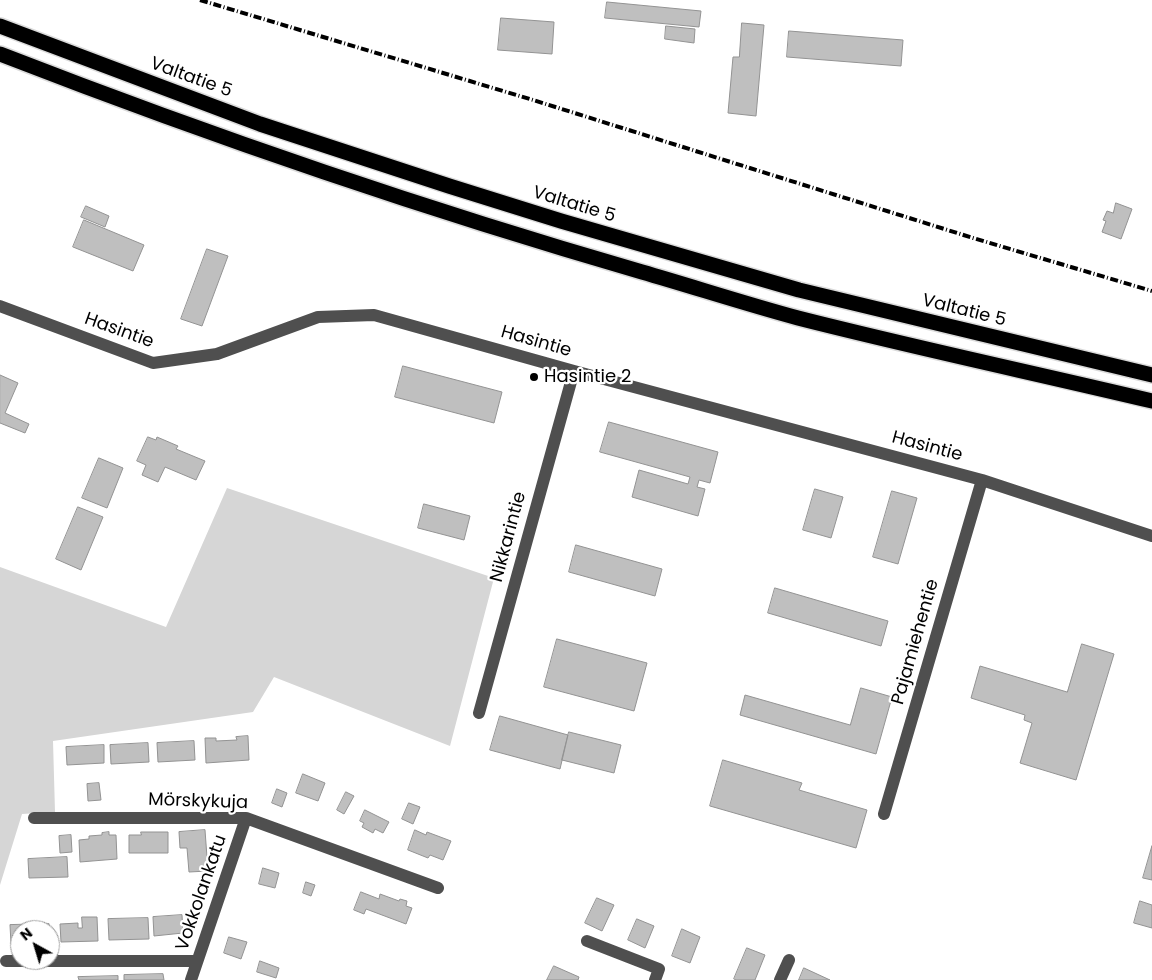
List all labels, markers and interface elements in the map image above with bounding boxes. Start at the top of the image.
street label: Valtatie 5 [147,53,235,103]
street label: Valtatie 5 [530,182,618,228]
street label: Valtatie 5 [920,290,1008,332]
street label: Hasintie [81,309,157,353]
street label: Hasintie [498,322,574,362]
place label: Hasintie 2 [544,366,631,388]
marker: Hasintie 2 [528,371,540,383]
street label: Hasintie [889,427,965,467]
street label: Nikkarintie [487,489,531,585]
street label: Pajamiehentie [888,577,944,707]
street label: Mörskykuja [148,789,248,815]
street label: Vokkolankatu [172,832,232,954]
north arrow [10,920,60,970]
text: N [16,923,37,945]

